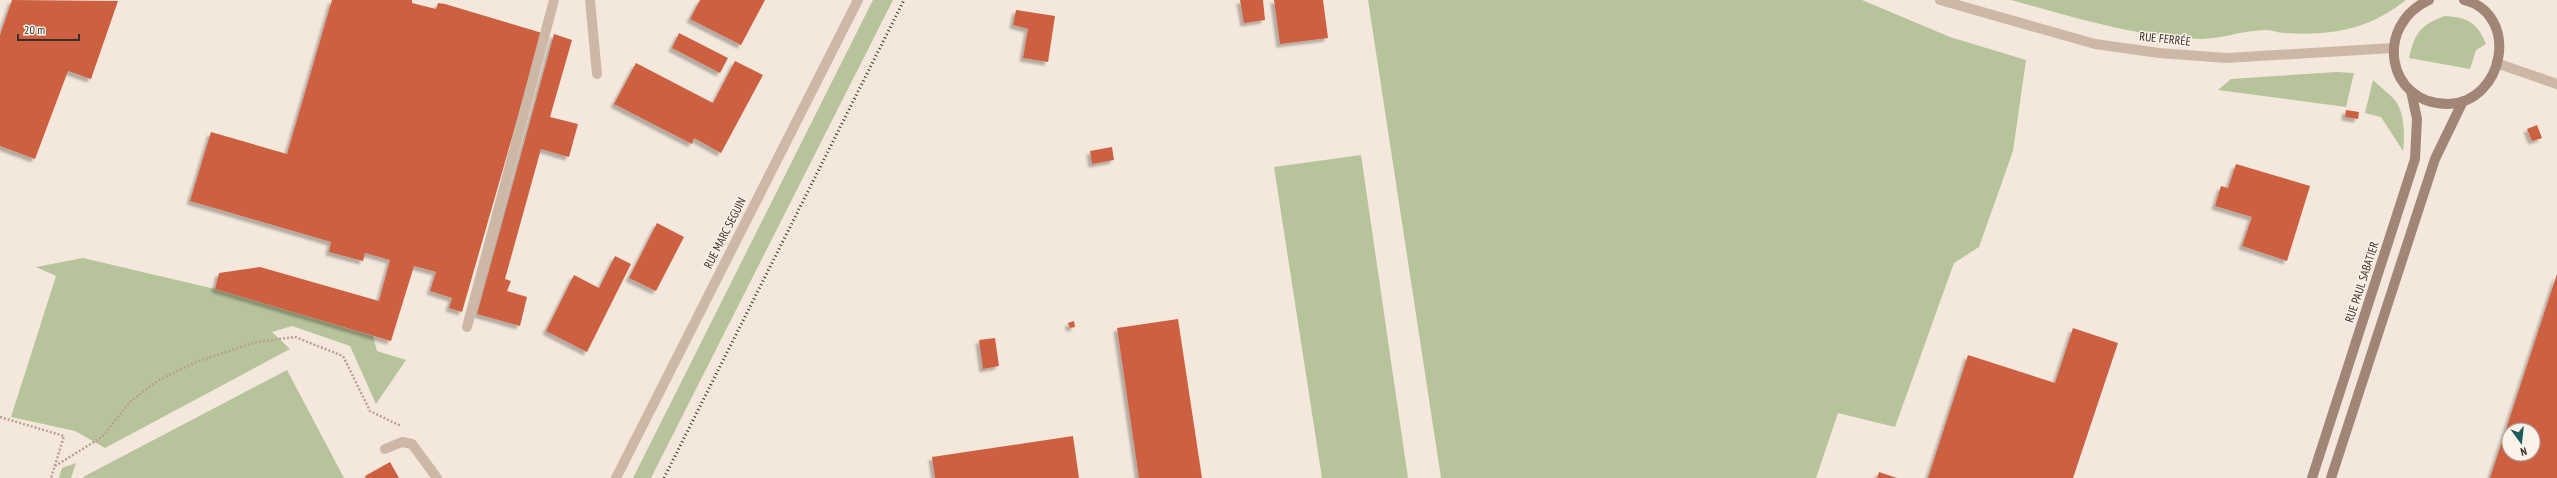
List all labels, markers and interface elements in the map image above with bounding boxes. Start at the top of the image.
scale bar [18,16,79,42]
text: 20 m [24,22,45,37]
street label: RUE FERRÉE [2139,28,2192,49]
street label: RUE MARC SEGUIN [700,195,749,271]
street label: RUE PAUL SABATIER [2341,239,2382,324]
north arrow [2501,422,2541,462]
text: N [2519,444,2528,459]

